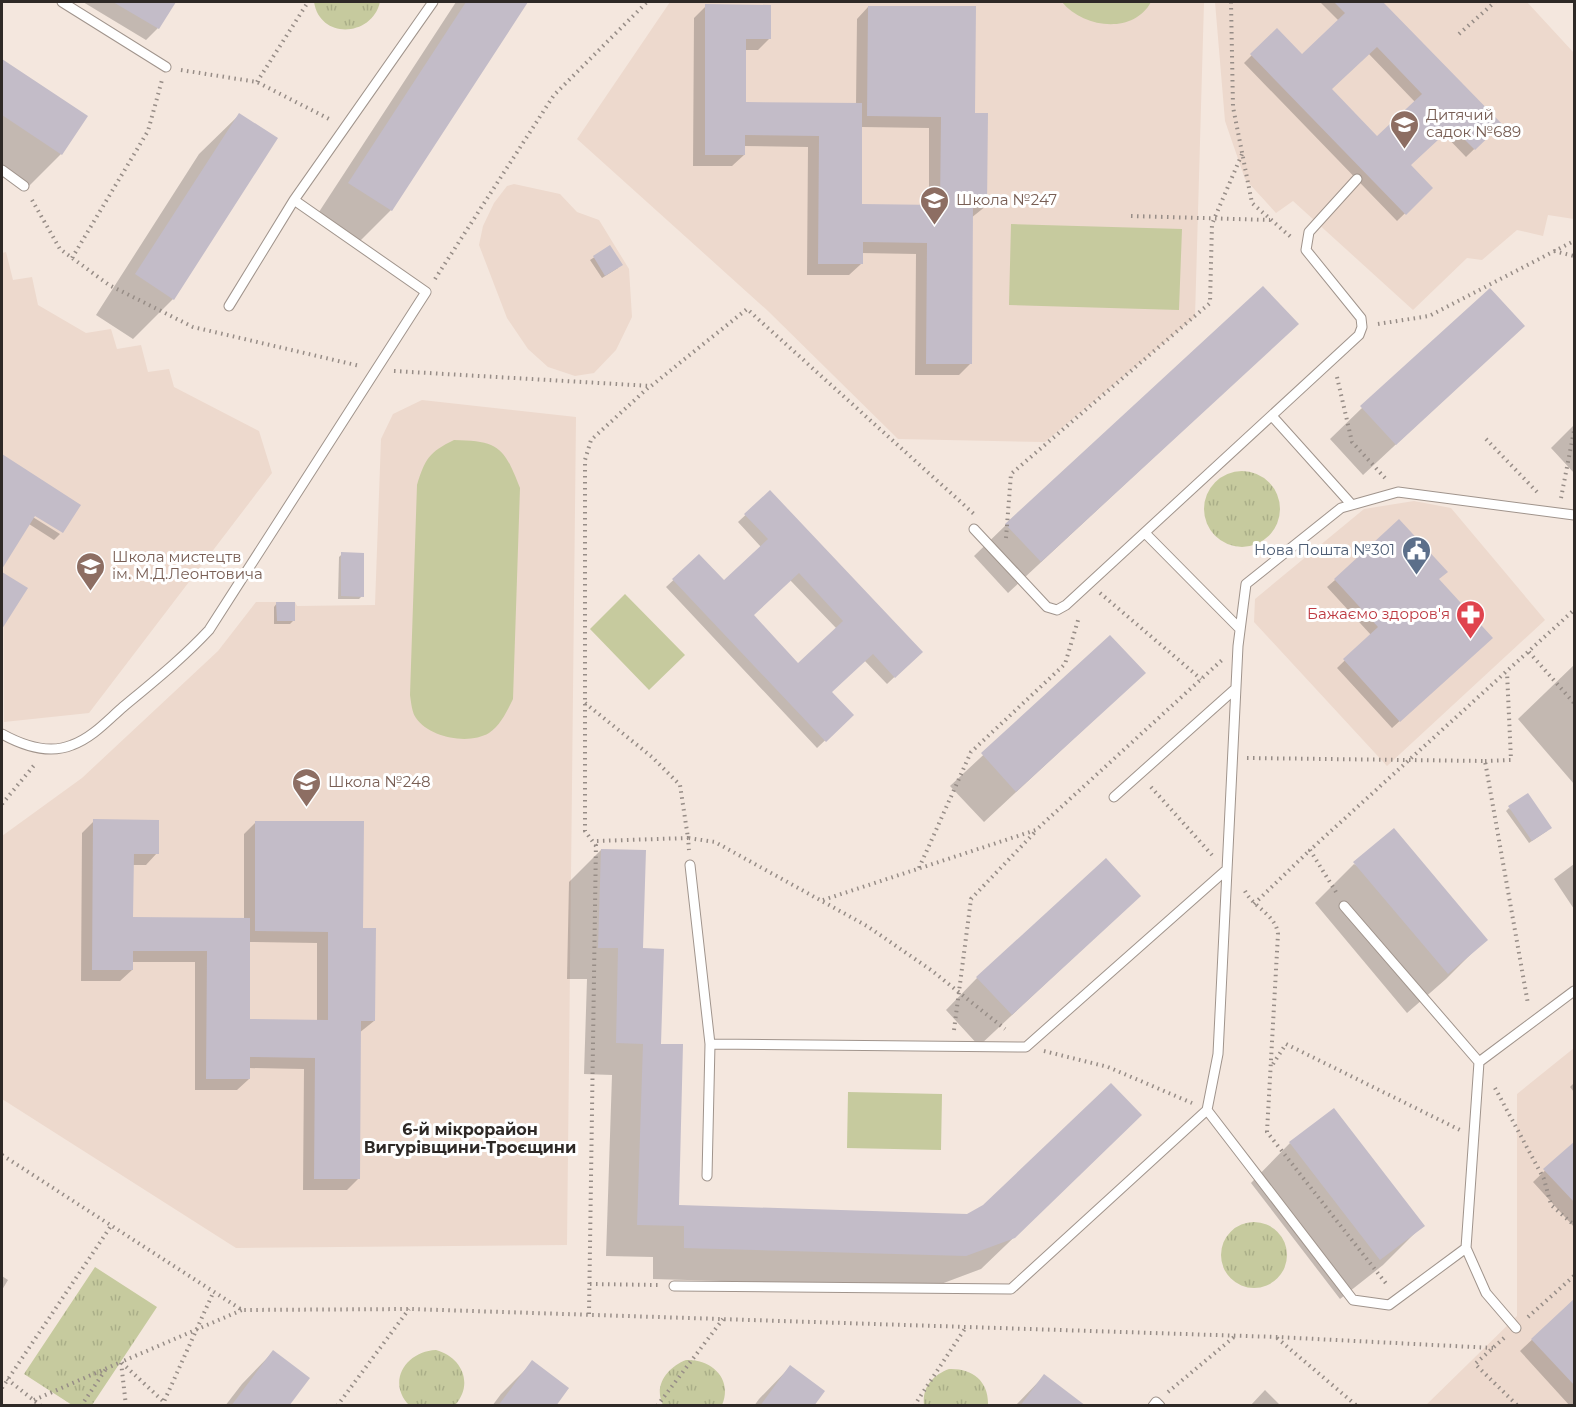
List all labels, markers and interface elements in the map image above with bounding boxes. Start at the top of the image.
place label: Дитячий садок №689 [1426,105,1521,141]
school or university icon: Дитячий садок №689 [1389,108,1421,150]
school or university icon: Школа №247 [919,184,951,226]
place label: Школа №247 [956,190,1057,209]
public building icon: Нова Пошта №301 [1400,534,1432,576]
place label: Нова Пошта №301 [1254,540,1395,559]
place label: Школа мистецтв ім. М.Д.Леонтовича [112,547,263,583]
school or university icon: Школа мистецтв ім. М.Д.Леонтовича [75,550,107,592]
pharmacy icon: Бажаємо здоров'я [1455,598,1487,640]
place label: Бажаємо здоров'я [1307,604,1450,623]
school or university icon: Школа №248 [291,766,323,808]
place label: Школа №248 [328,772,431,791]
district label: 6-й мікрорайон Вигурівщини-Троєщини [364,1120,576,1157]

